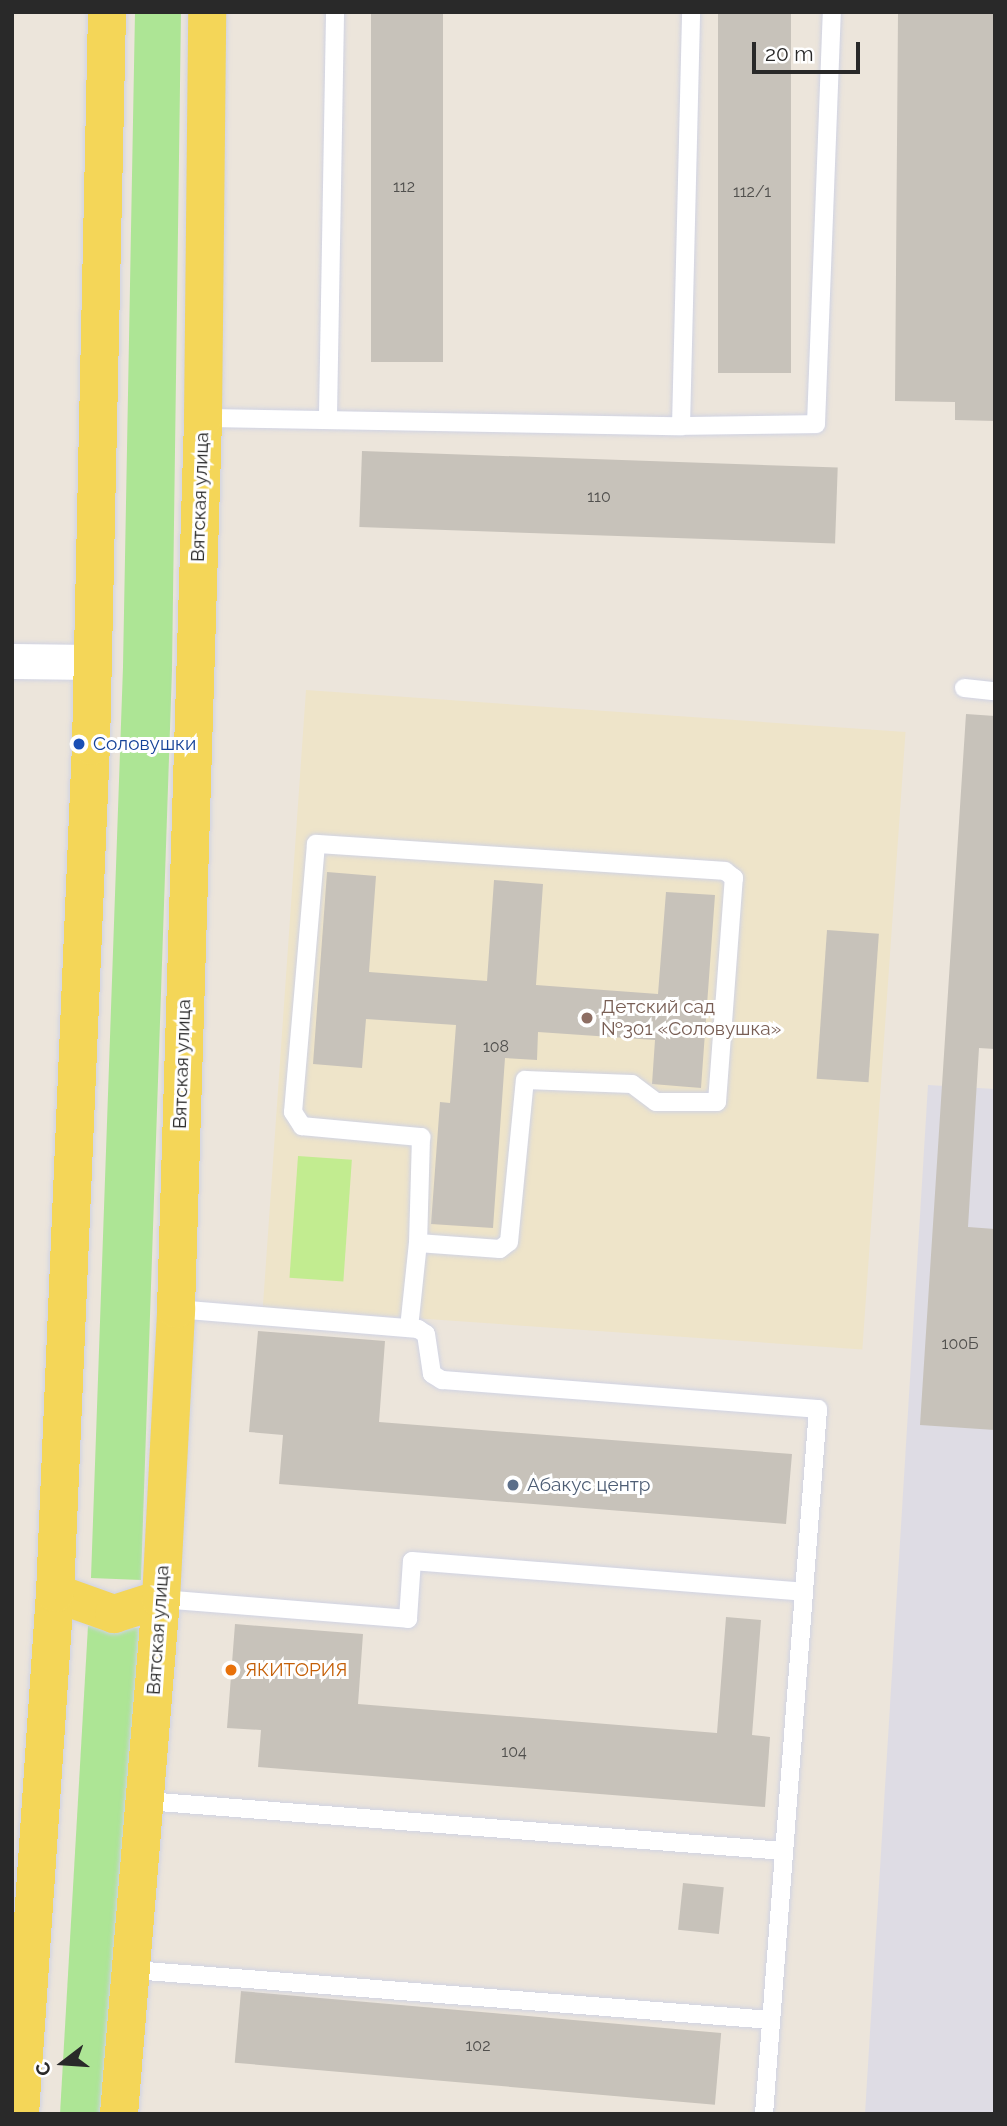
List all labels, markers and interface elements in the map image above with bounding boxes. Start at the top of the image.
scale bar [755,28,864,72]
text: 20 m [765,41,813,66]
house number: 112 [393,177,415,197]
house number: 112/1 [733,182,771,202]
street label: Вятская улица [186,431,214,563]
house number: 110 [587,487,611,507]
place label: Соловушки [93,733,196,755]
marker: Соловушки [71,736,87,752]
place label: Детский сад №301 «Соловушка» [601,996,781,1040]
street label: Вятская улица [168,998,196,1130]
marker: Детский сад №301 «Соловушка» [579,1010,595,1026]
house number: 108 [483,1037,509,1057]
house number: 100Б [942,1334,978,1354]
place label: Абакус центр [527,1474,651,1496]
marker: Абакус центр [505,1477,521,1493]
street label: Вятская улица [142,1564,174,1696]
place label: ЯКИТОРИЯ [245,1659,347,1681]
marker: ЯКИТОРИЯ [223,1662,239,1678]
house number: 104 [501,1742,527,1762]
north arrow [28,2028,98,2098]
house number: 102 [466,2036,490,2056]
text: С [30,2060,55,2079]

